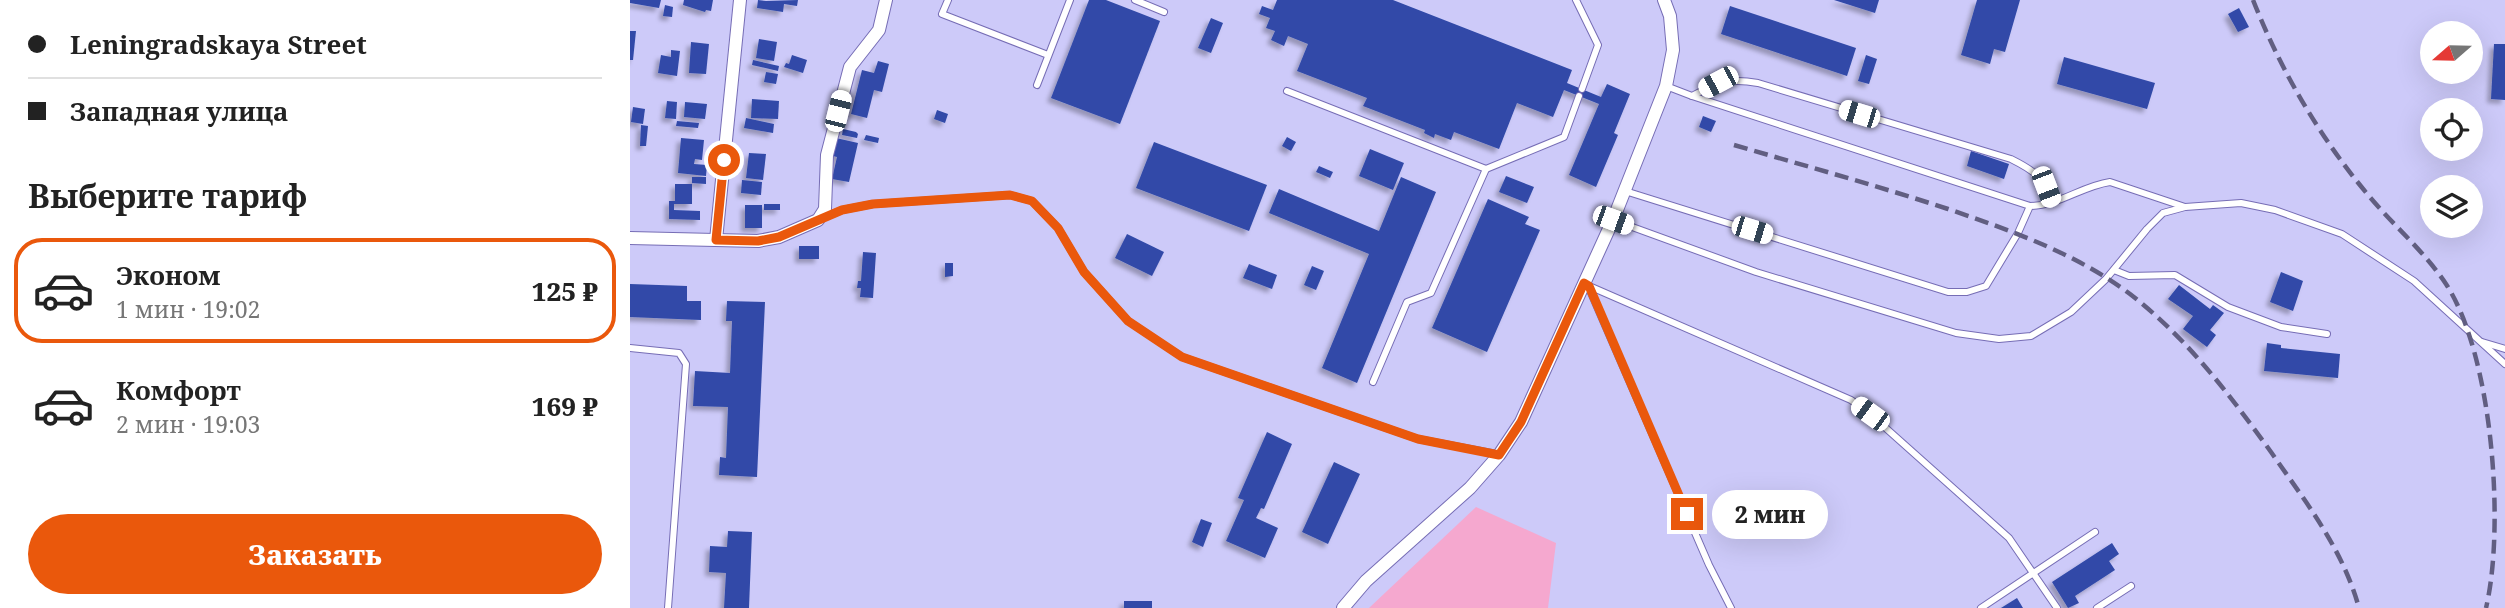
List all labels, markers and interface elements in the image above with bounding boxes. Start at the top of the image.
north arrow [2420,21,2483,84]
map controls [2420,21,2483,238]
text: Leningradskaya Street [70,26,367,62]
car [1695,63,1742,101]
car [823,88,854,134]
text: Западная улица [70,93,289,129]
car [1836,98,1883,130]
button: locate [2420,98,2483,161]
route start [708,144,740,176]
car [2029,164,2064,210]
text: Выберите тариф [28,174,307,217]
button: layers [2420,175,2483,238]
car [1590,203,1637,237]
car [1729,214,1776,246]
text: Эконом [116,257,220,293]
icon: car [32,259,95,322]
text: 125 ₽ [532,273,598,309]
text: 1 мин · 19:02 [116,293,260,325]
text: Комфорт [116,372,241,408]
icon: car [32,374,95,437]
text: 169 ₽ [532,388,598,424]
car [1847,393,1894,435]
text: 2 мин · 19:03 [116,408,260,440]
callout: 2 мин [1712,490,1827,538]
route end [1671,498,1703,530]
text: 2 мин [1735,498,1805,530]
button: Заказать [28,514,602,594]

